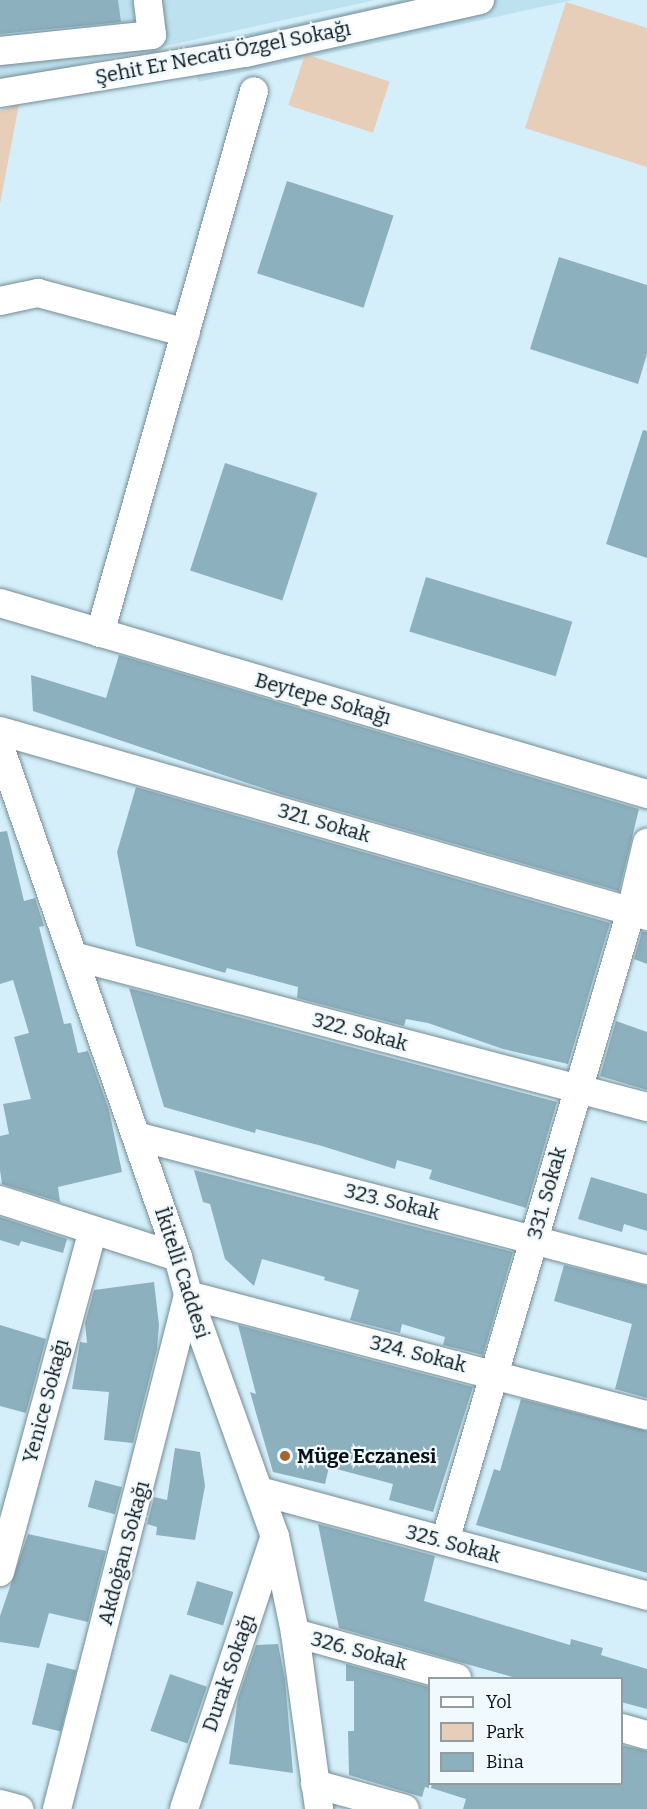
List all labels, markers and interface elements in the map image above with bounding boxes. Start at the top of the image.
street label: Şehit Er Necati Özgel Sokağı [93,16,353,90]
street label: Beytepe Sokağı [252,668,394,730]
street label: 321. Sokak [275,798,373,848]
street label: 322. Sokak [310,1008,410,1056]
street label: 331. Sokak [522,1144,572,1242]
street label: 323. Sokak [342,1179,442,1225]
street label: İkitelli Caddesi [149,1204,215,1342]
street label: 324. Sokak [367,1330,469,1378]
street label: Yenice Sokağı [18,1336,74,1466]
place label: Müge Eczanesi [297,1444,436,1468]
marker: Müge Eczanesi [278,1449,292,1463]
street label: Akdoğan Sokağı [93,1478,155,1628]
street label: 325. Sokak [403,1520,503,1568]
street label: Durak Sokağı [198,1611,260,1735]
street label: 326. Sokak [308,1627,410,1675]
legend [428,1677,623,1785]
text: Yol [486,1691,512,1713]
text: Park [486,1721,524,1743]
text: Bina [486,1751,524,1773]

